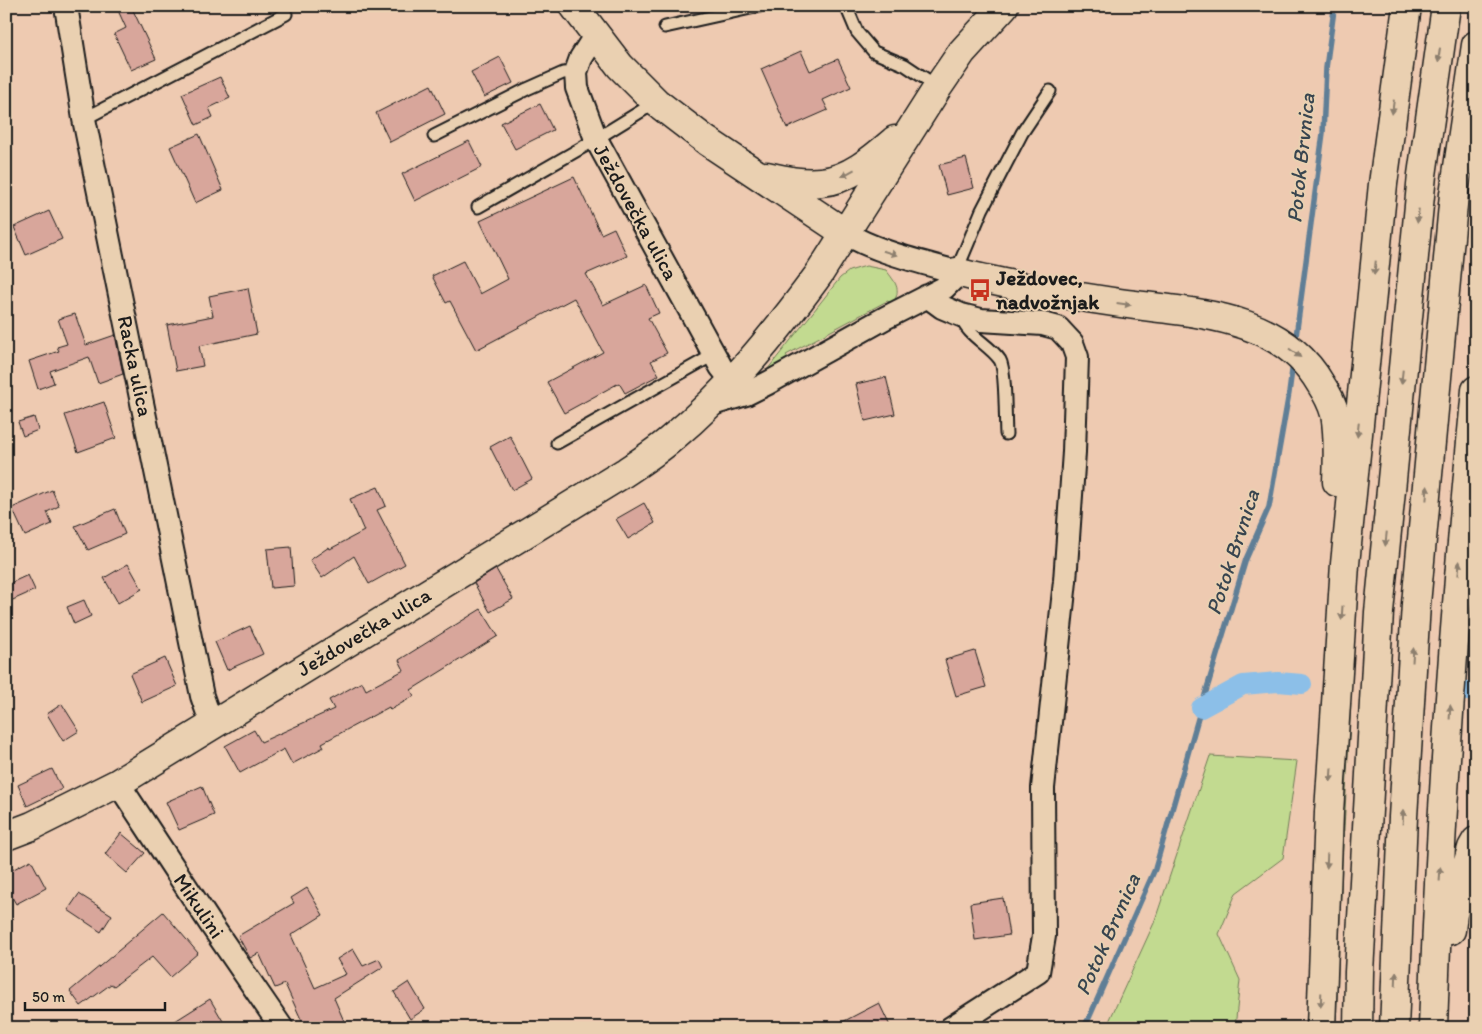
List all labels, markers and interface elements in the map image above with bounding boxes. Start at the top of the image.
one-way arrow [1435,47,1443,63]
water label: Potok Brvnica [1280,91,1321,224]
one-way arrow [1389,99,1397,115]
street label: Ježdovečka ulica [589,139,684,284]
one-way arrow [842,169,855,178]
one-way arrow [1414,208,1422,224]
one-way arrow [882,249,897,257]
one-way arrow [1370,260,1378,276]
place label: Ježdovec, nadvožnjak [995,265,1100,315]
bus stop icon: Ježdovec, nadvožnjak [967,277,993,303]
one-way arrow [1117,300,1133,308]
street label: Racka ulica [113,313,158,419]
one-way arrow [1288,347,1301,358]
one-way arrow [1398,370,1406,386]
one-way arrow [1354,422,1362,438]
one-way arrow [1423,484,1431,500]
water label: Potok Brvnica [1200,485,1266,618]
one-way arrow [1382,531,1390,547]
one-way arrow [1456,560,1464,576]
street label: Ježdovečka ulica [292,582,435,681]
one-way arrow [1337,605,1345,621]
one-way arrow [1410,646,1418,662]
one-way arrow [1446,704,1454,720]
one-way arrow [1327,767,1335,783]
one-way arrow [1400,808,1408,824]
one-way arrow [1323,853,1331,869]
one-way arrow [1437,866,1445,882]
water label: Potok Brvnica [1069,868,1147,999]
street label: Mikulini [169,869,230,943]
one-way arrow [1392,971,1400,987]
scale bar [25,979,165,1011]
text: 50 m [32,988,65,1006]
one-way arrow [1317,993,1325,1009]

